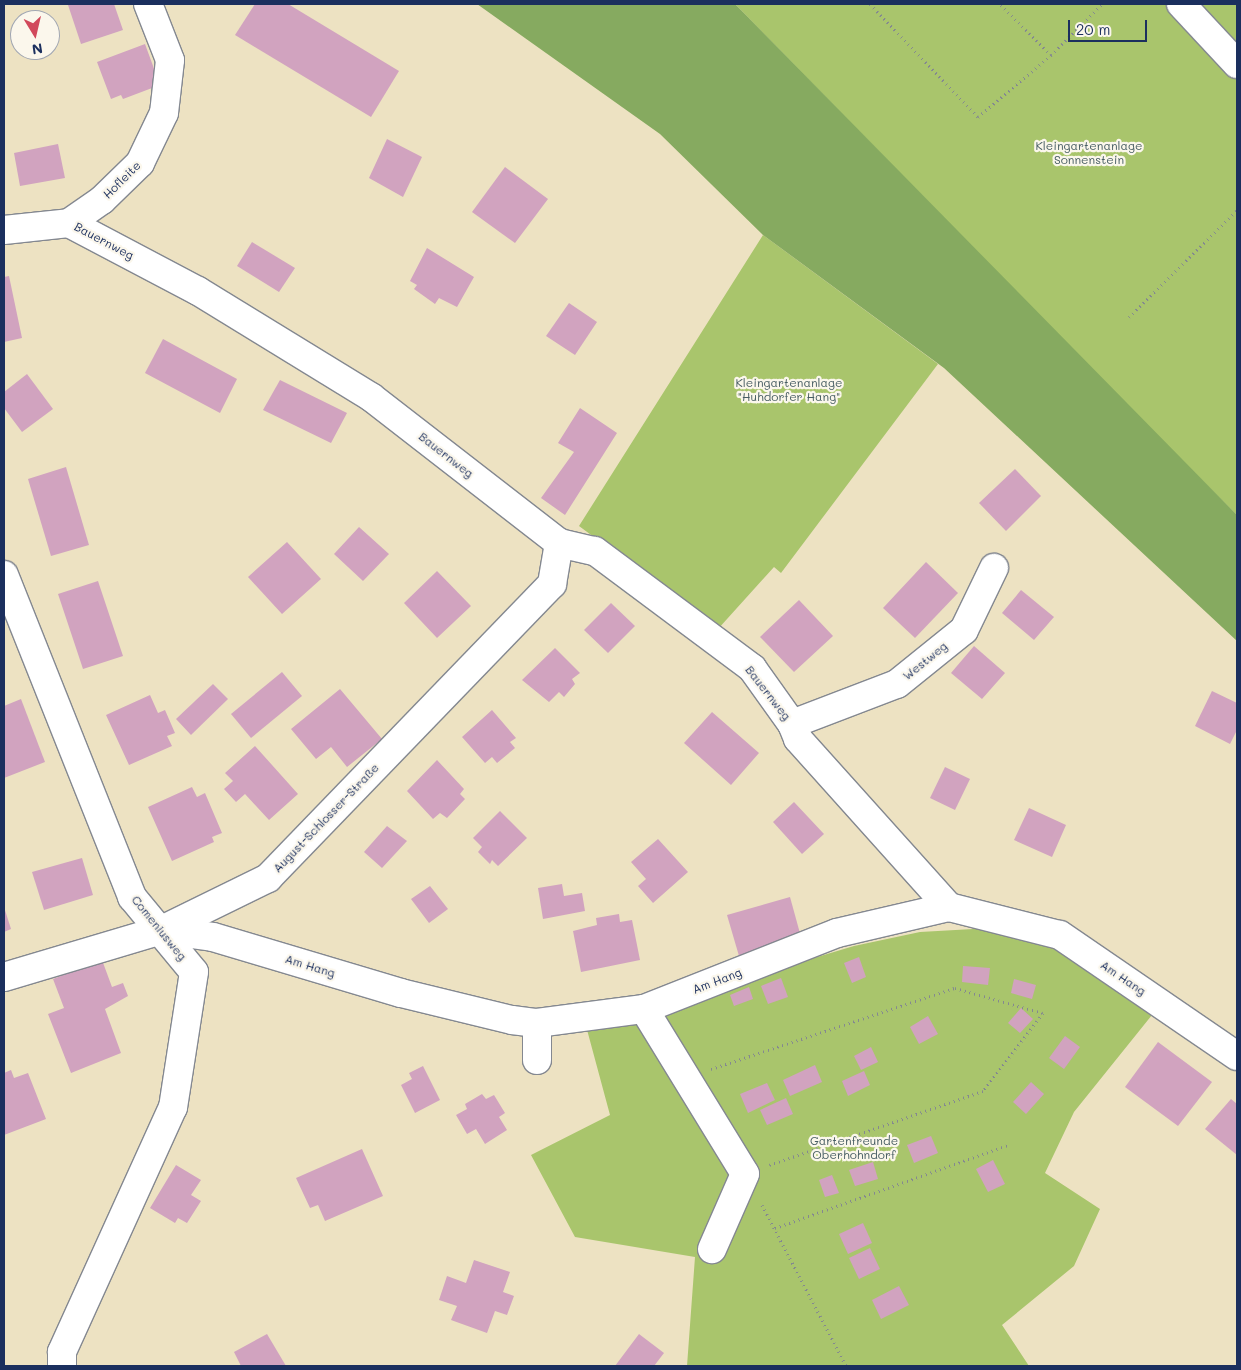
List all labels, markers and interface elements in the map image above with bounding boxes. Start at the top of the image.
north arrow [10,10,60,60]
scale bar [1071,10,1150,42]
text: 20 m [1076,19,1110,39]
text: N [31,39,44,60]
park label: Kleingartenanlage Sonnenstein [1036,139,1142,167]
street label: Hofleite [100,158,144,202]
street label: Bauernweg [72,219,136,263]
park label: Kleingartenanlage "Huhdorfer Hang" [736,376,842,404]
street label: Bauernweg [416,429,476,481]
street label: Westweg [900,639,950,683]
street label: Bauernweg [742,663,794,723]
street label: August-Schlosser-Straße [270,760,382,876]
street label: Comeniusweg [129,893,189,963]
street label: Am Hang [283,952,337,980]
street label: Am Hang [1098,958,1148,998]
street label: Am Hang [690,965,744,997]
park label: Gartenfreunde Oberhohndorf [810,1134,898,1162]

